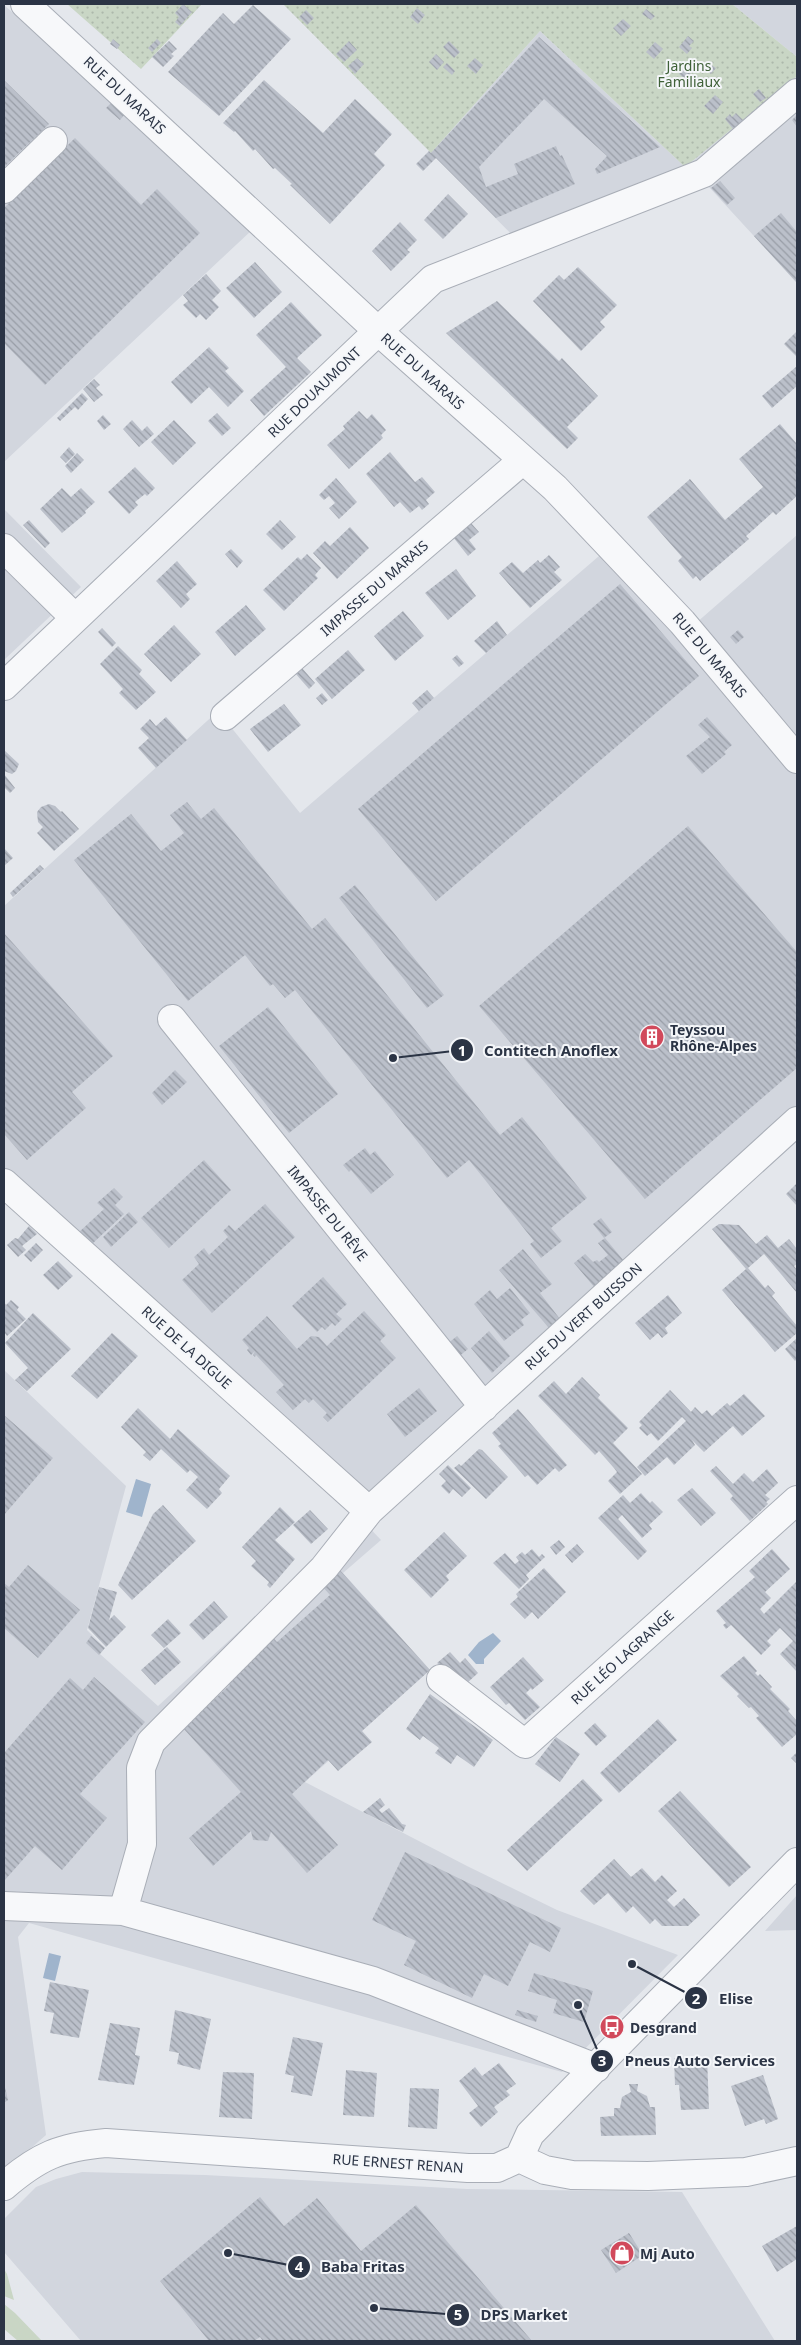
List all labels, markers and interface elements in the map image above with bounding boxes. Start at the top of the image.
street label: RUE DU MARAIS [80,52,171,138]
park label: Jardins Familiaux [658,56,721,91]
street label: RUE DU MARAIS [377,328,469,414]
street label: RUE DOUAUMONT [263,342,365,442]
street label: IMPASSE DU MARAIS [316,536,432,640]
street label: RUE DU MARAIS [669,608,752,702]
place label: Teyssou Rhône-Alpes [670,1020,757,1055]
building icon: Teyssou Rhône-Alpes [639,1024,665,1050]
callout: Contitech Anoflex [449,1035,628,1065]
text: 1 [458,1040,466,1060]
text: Contitech Anoflex [484,1040,618,1060]
street label: IMPASSE DU RÊVE [284,1161,372,1265]
street label: RUE DU VERT BUISSON [520,1258,646,1374]
street label: RUE DE LA DIGUE [138,1301,236,1393]
street label: RUE LÉO LAGRANGE [566,1606,678,1708]
callout: Elise [684,1983,763,2013]
text: 2 [692,1988,701,2008]
text: Elise [719,1988,753,2008]
bus stop icon: Desgrand [599,2014,625,2040]
place label: Desgrand [630,2018,697,2037]
callout: Pneus Auto Services [590,2046,785,2076]
text: 3 [598,2050,606,2070]
text: Pneus Auto Services [625,2050,775,2070]
street label: RUE ERNEST RENAN [332,2149,464,2177]
shop icon: Mj Auto [609,2240,635,2266]
place label: Mj Auto [640,2244,695,2263]
callout: Baba Fritas [287,2252,415,2282]
text: 4 [295,2256,304,2276]
text: Baba Fritas [321,2256,405,2276]
callout: DPS Market [445,2300,577,2330]
text: 5 [454,2304,462,2324]
text: DPS Market [480,2304,568,2324]

